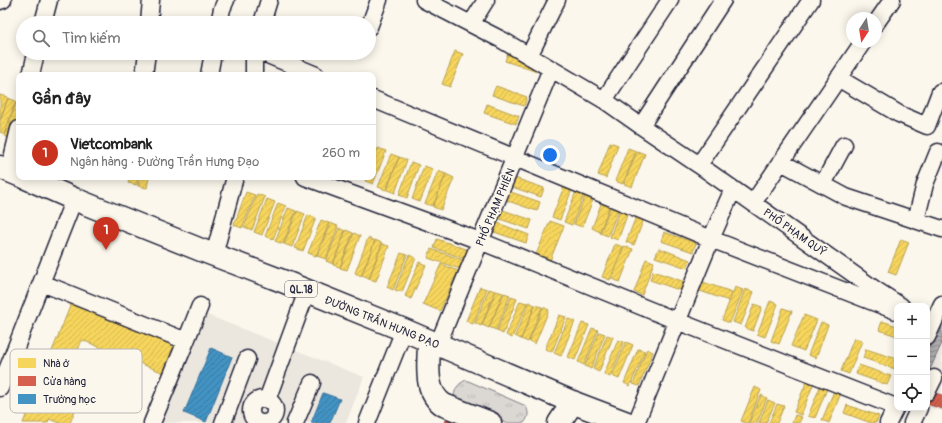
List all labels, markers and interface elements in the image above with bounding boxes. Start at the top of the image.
north arrow [846,12,882,48]
search box [16,16,376,60]
icon: search [30,27,52,49]
text: Tìm kiếm [62,29,121,48]
text: Gần đây [32,88,91,109]
text: Vietcombank [70,135,152,154]
text: 1 [42,145,48,161]
text: 260 m [322,145,360,161]
your location [540,145,560,165]
text: Ngân hàng · Đường Trần Hưng Đạo [70,154,259,170]
street label: PHỐ PHẠM PHIÊN [471,166,518,248]
street label: PHỐ PHẠM QUỸ [761,204,830,259]
pin: 1 [93,217,119,250]
road number: QL.18 [285,281,317,297]
street label: ĐƯỜNG TRẦN HƯNG ĐẠO [323,292,442,351]
map controls [894,303,930,411]
button: + [894,303,930,339]
button: − [894,339,930,375]
legend [10,349,142,413]
text: Nhà ở [43,357,70,370]
text: Cửa hàng [43,375,86,388]
button: locate [894,375,930,411]
text: Trường học [43,393,97,406]

